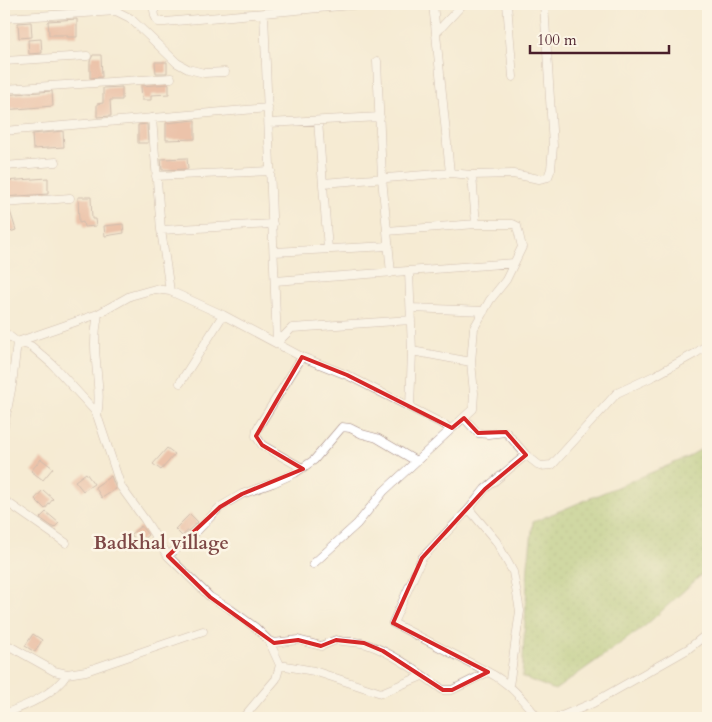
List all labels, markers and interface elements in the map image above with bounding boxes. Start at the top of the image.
scale bar [530,22,668,54]
text: 100 m [537,30,577,50]
district label: Badkhal village [93,530,229,556]

